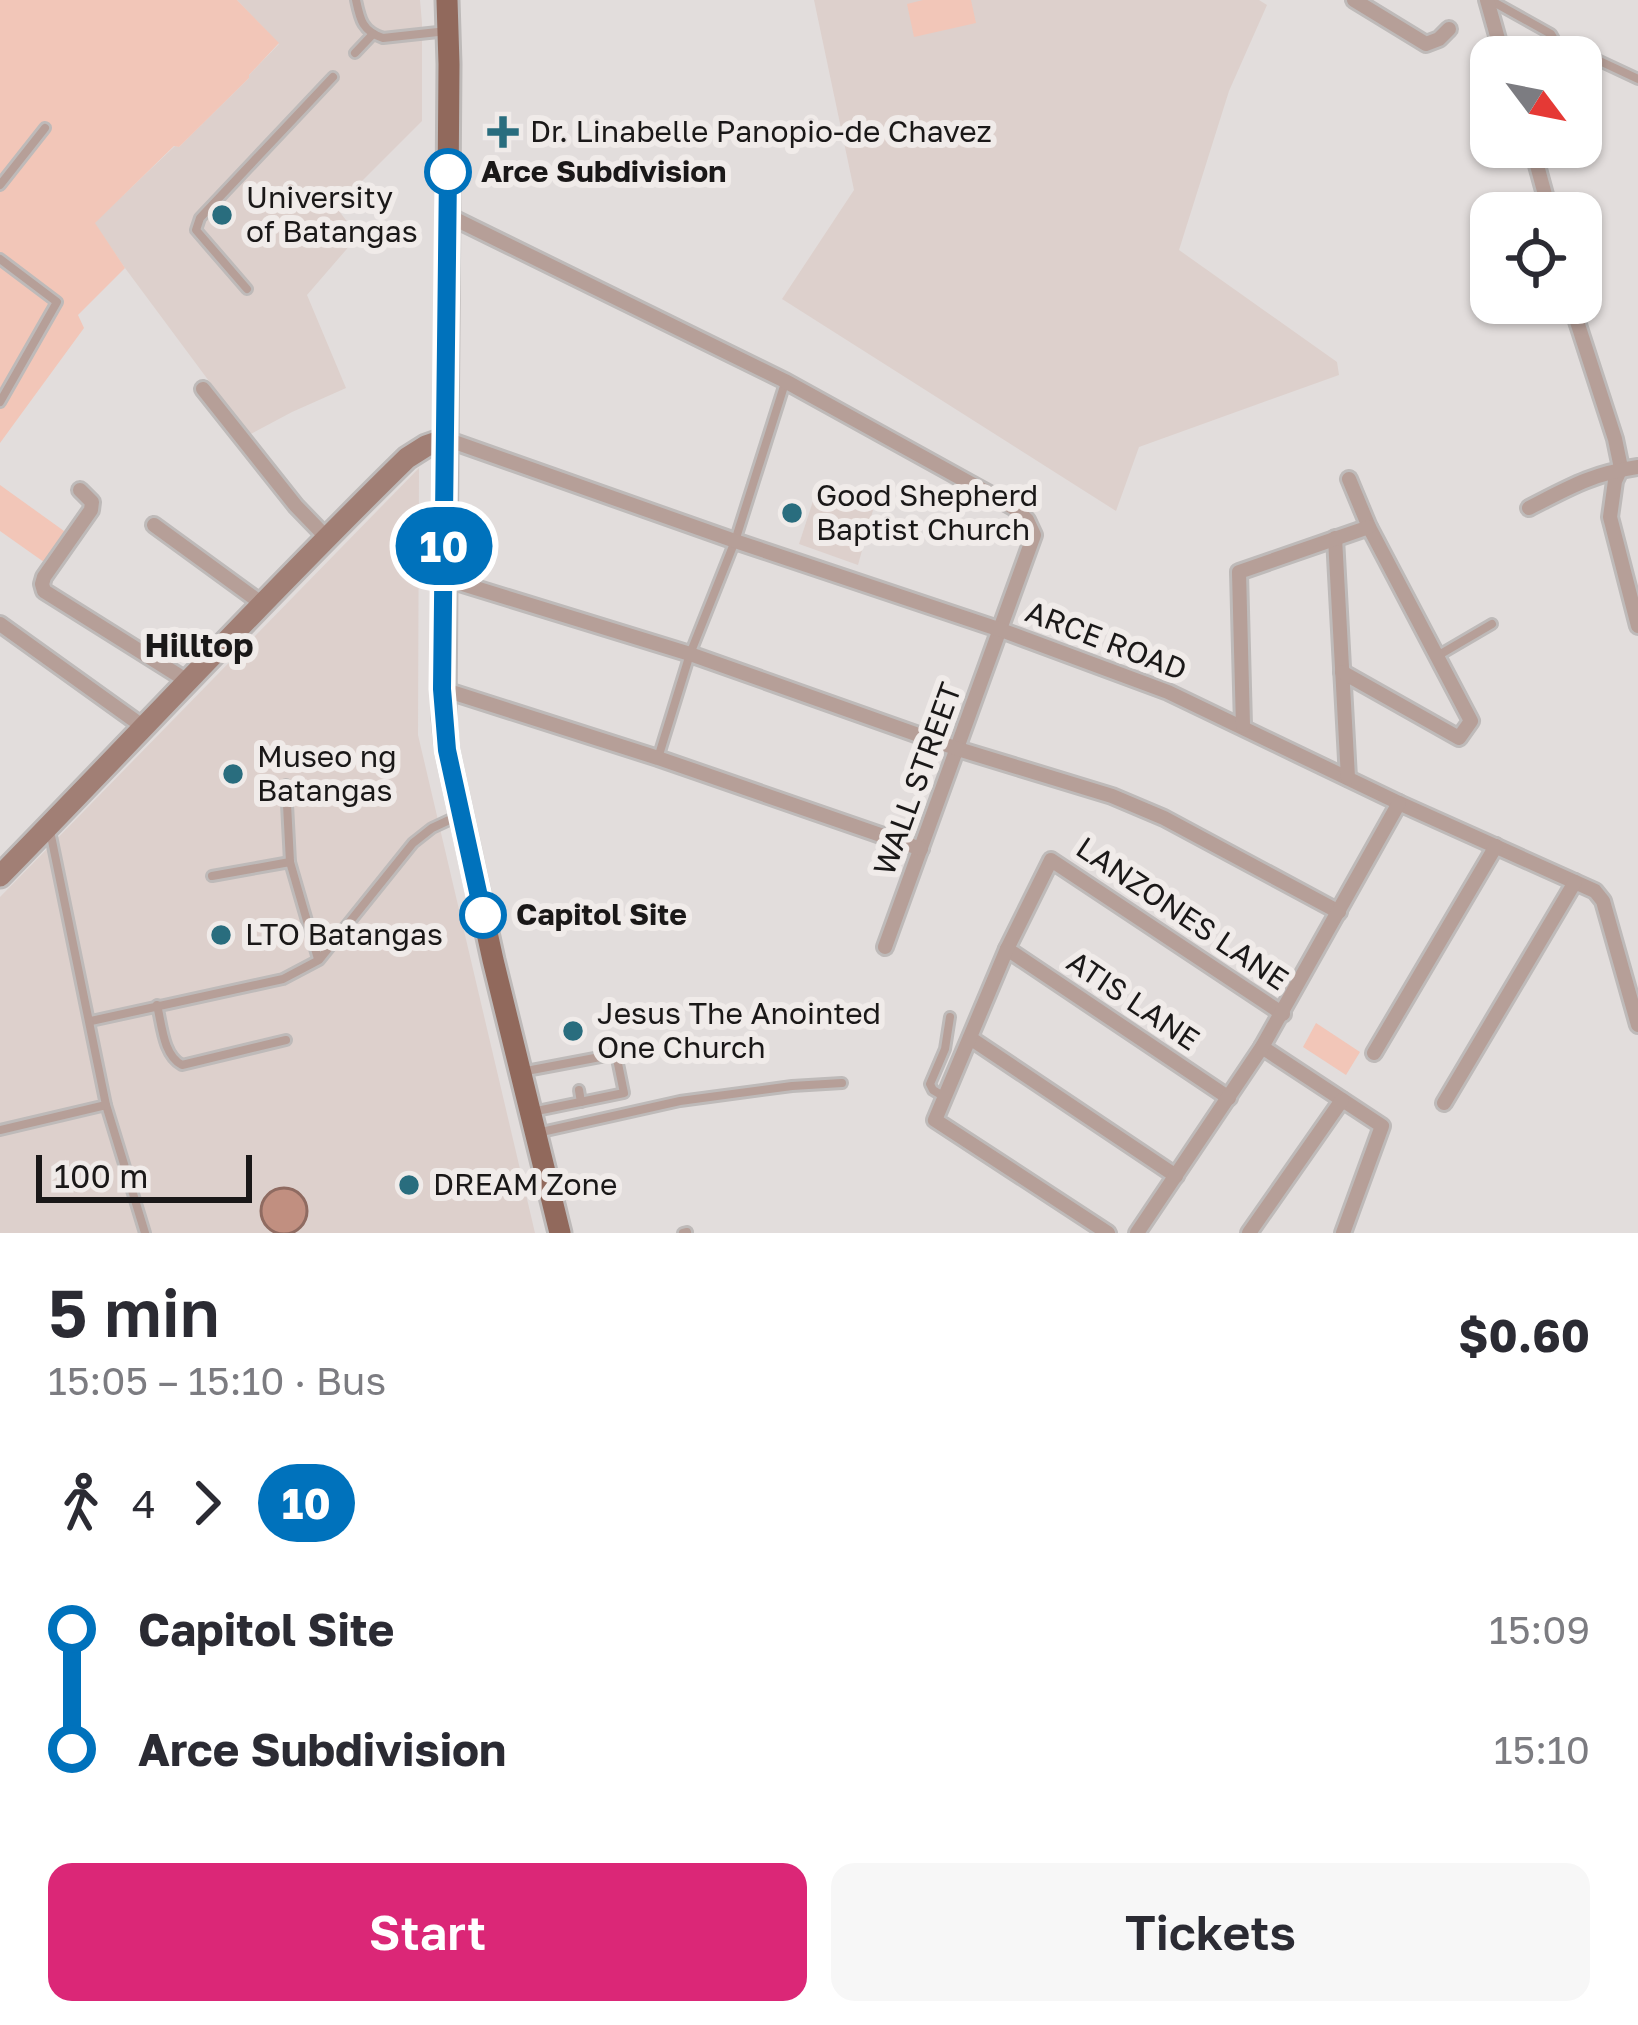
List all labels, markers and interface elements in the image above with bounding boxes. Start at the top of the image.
north arrow [1470,36,1602,168]
map controls [1470,36,1602,324]
place label: Dr. Linabelle Panopio-de Chavez [530,113,992,149]
marker: Dr. Linabelle Panopio-de Chavez [487,116,519,148]
marker: Arce Subdivision [426,150,470,194]
place label: Arce Subdivision [481,153,726,189]
place label: University of Batangas [246,179,418,249]
button: locate [1470,192,1602,324]
marker: University of Batangas [209,202,235,228]
place label: Good Shepherd Baptist Church [816,477,1038,547]
marker: Good Shepherd Baptist Church [779,500,805,526]
line badge: 10 [390,507,498,585]
text: 10 [420,521,468,571]
street label: ARCE ROAD [1021,593,1192,687]
district label: Hilltop [145,625,253,664]
street label: WALL STREET [866,677,969,880]
place label: Museo ng Batangas [257,738,397,808]
marker: Museo ng Batangas [220,761,246,787]
street label: LANZONES LANE [1070,829,1295,997]
marker: Capitol Site [461,893,505,937]
place label: Capitol Site [516,896,687,932]
place label: LTO Batangas [245,916,443,952]
marker: LTO Batangas [208,922,234,948]
street label: ATIS LANE [1061,943,1206,1057]
place label: Jesus The Anointed One Church [597,995,881,1065]
marker: Jesus The Anointed One Church [560,1018,586,1044]
scale bar [36,1149,252,1202]
text: 100 m [54,1156,148,1195]
place label: DREAM Zone [433,1166,617,1202]
marker: DREAM Zone [396,1172,422,1198]
text: 5 min [48,1272,220,1352]
text: $0.60 [1458,1308,1590,1362]
text: 15:05 – 15:10 · Bus [48,1357,386,1404]
icon: walk [48,1470,114,1536]
icon: forward [174,1470,240,1536]
text: 10 [282,1478,331,1528]
text: 4 [132,1480,156,1527]
text: Capitol Site [138,1602,394,1656]
text: 15:09 [1489,1606,1590,1653]
text: Arce Subdivision [138,1722,506,1776]
text: 15:10 [1494,1726,1590,1773]
button: Start [48,1863,807,2001]
button: Tickets [831,1863,1590,2001]

